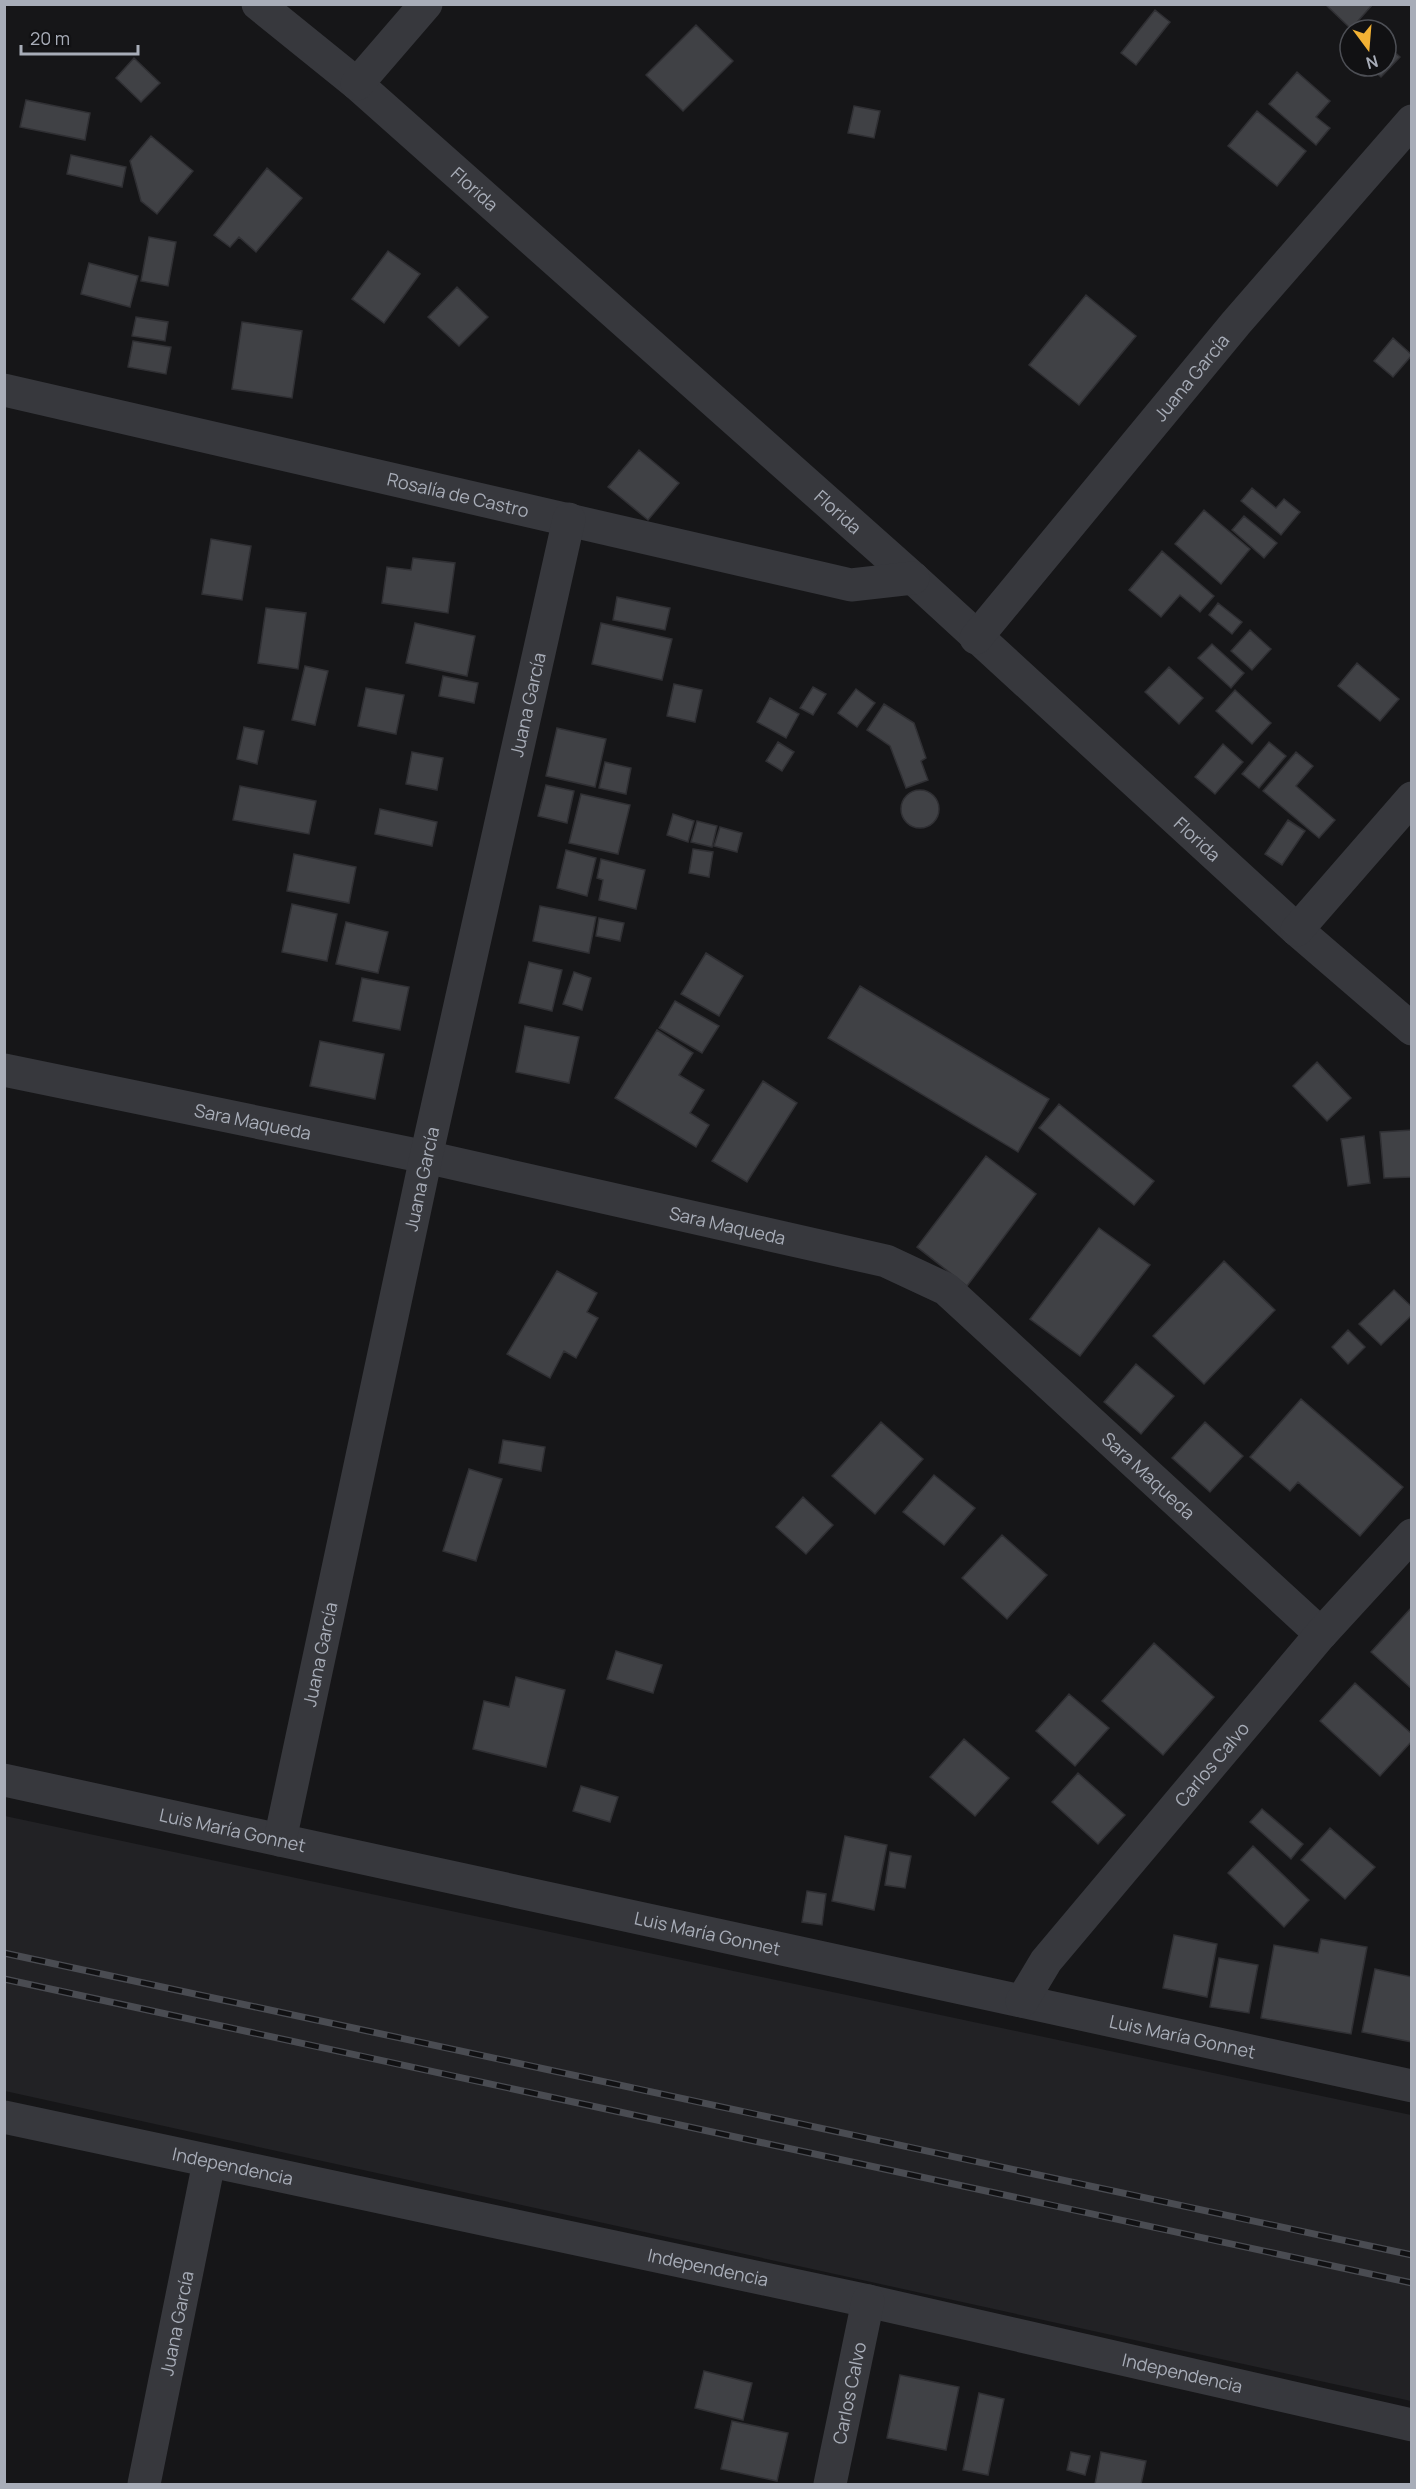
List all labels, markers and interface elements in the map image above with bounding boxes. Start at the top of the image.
scale bar [21,18,138,56]
north arrow [1338,18,1398,78]
text: 20 m [30,26,70,50]
text: N [1364,50,1381,75]
street label: Florida [446,161,504,216]
street label: Juana García [1148,329,1234,426]
street label: Rosalía de Castro [385,467,531,522]
street label: Florida [810,484,867,539]
street label: Juana García [504,650,551,759]
street label: Florida [1169,811,1226,866]
street label: Sara Maqueda [192,1098,313,1145]
street label: Juana García [398,1124,444,1233]
street label: Sara Maqueda [667,1200,788,1250]
street label: Sara Maqueda [1097,1426,1200,1524]
street label: Juana García [297,1600,343,1709]
street label: Carlos Calvo [1169,1717,1254,1811]
street label: Luis María Gonnet [157,1802,308,1857]
street label: Luis María Gonnet [632,1905,783,1960]
street label: Luis María Gonnet [1107,2009,1258,2064]
street label: Independencia [170,2141,295,2190]
street label: Independencia [646,2242,771,2291]
street label: Juana García [154,2269,199,2378]
street label: Carlos Calvo [827,2340,871,2446]
street label: Independencia [1120,2347,1245,2398]

